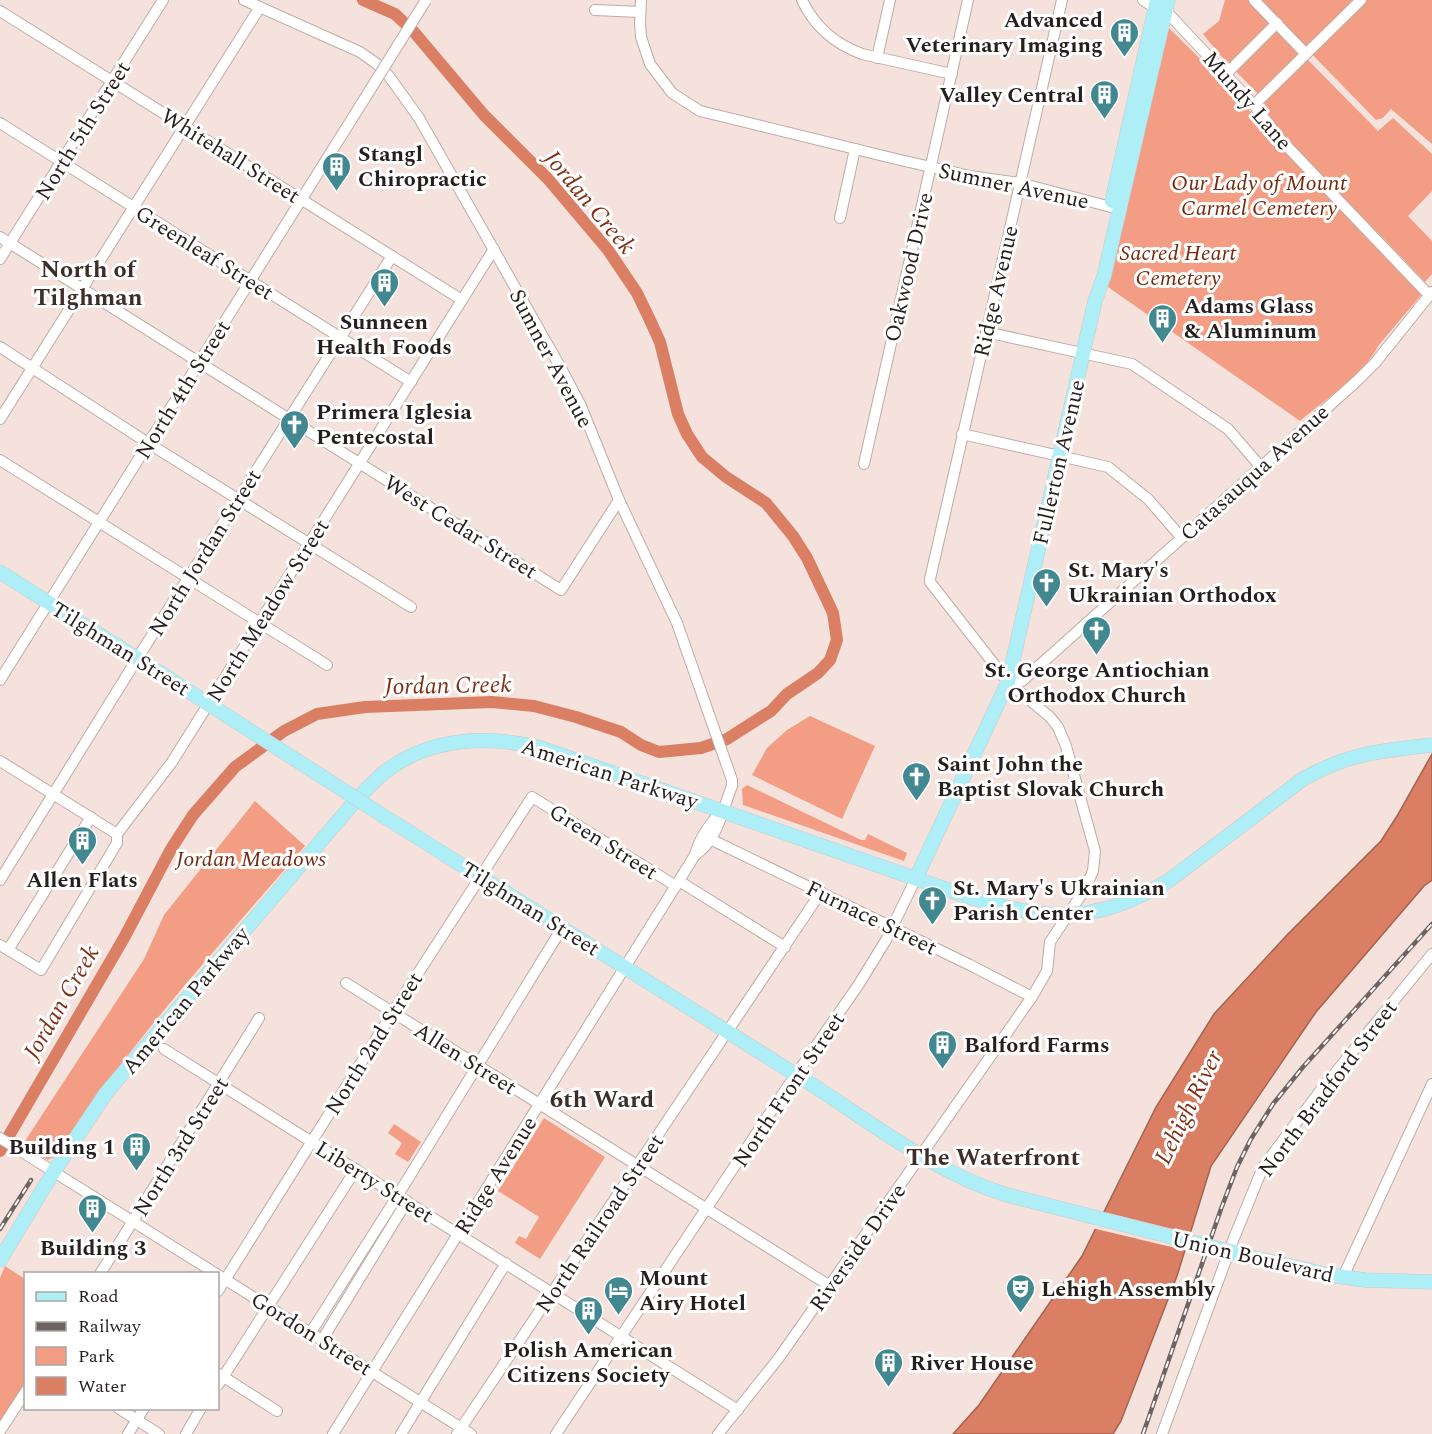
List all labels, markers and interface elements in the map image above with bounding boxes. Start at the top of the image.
place label: Advanced Veterinary Imaging [905,4,1103,62]
building icon: Advanced Veterinary Imaging [1108,16,1140,58]
street label: Mundy Lane [1194,44,1300,158]
street label: North 5th Street [27,54,140,207]
building icon: Valley Central [1089,78,1121,120]
place label: Valley Central [939,79,1084,112]
street label: Whitehall Street [154,100,307,213]
place label: Stangl Chiropractic [358,138,487,196]
water label: Jordan Creek [533,141,644,263]
building icon: Stangl Chiropractic [321,150,353,192]
street label: Sumner Avenue [935,154,1092,219]
park label: Our Lady of Mount Carmel Cemetery [1171,167,1348,225]
street label: Oakwood Drive [876,189,943,346]
street label: Greenleaf Street [128,197,280,309]
street label: Ridge Avenue [965,222,1028,360]
park label: Sacred Heart Cemetery [1120,237,1237,295]
district label: North of Tilghman [34,252,143,316]
building icon: Sunneen Health Foods [368,266,400,308]
street label: Sumner Avenue [500,283,601,434]
place label: Adams Glass & Aluminum [1184,290,1317,348]
building icon: Adams Glass & Aluminum [1147,302,1179,344]
place label: Sunneen Health Foods [316,306,452,364]
street label: North 4th Street [127,313,240,466]
street label: Fullerton Avenue [1024,377,1094,548]
place label: Primera Iglesia Pentecostal [316,396,472,454]
street label: Catasauqua Avenue [1173,397,1337,549]
church icon: Primera Iglesia Pentecostal [279,408,311,450]
street label: North Jordan Street [140,462,270,643]
street label: West Cedar Street [377,467,544,588]
street label: North Meadow Street [198,512,338,709]
place label: St. Mary's Ukrainian Orthodox [1068,554,1277,612]
church icon: St. Mary's Ukrainian Orthodox [1031,566,1063,608]
street label: Tilghman Street [44,593,196,705]
church icon: St. George Antiochian Orthodox Church [1081,614,1113,656]
place label: St. George Antiochian Orthodox Church [984,654,1210,712]
water label: Jordan Creek [382,667,512,705]
street label: American Parkway [517,730,704,819]
place label: Saint John the Baptist Slovak Church [937,748,1165,806]
church icon: Saint John the Baptist Slovak Church [900,760,932,802]
street label: Green Street [542,796,664,889]
building icon: Allen Flats [66,824,98,866]
park label: Jordan Meadows [174,843,326,876]
street label: Tilghman Street [454,853,606,965]
place label: Allen Flats [26,864,138,897]
street label: Furnace Street [800,872,943,964]
place label: St. Mary's Ukrainian Parish Center [953,872,1165,930]
church icon: St. Mary's Ukrainian Parish Center [916,884,948,926]
street label: American Parkway [114,919,259,1082]
water label: Jordan Creek [14,938,109,1068]
street label: North 2nd Street [317,965,432,1122]
street label: North Bradford Street [1250,993,1406,1184]
street label: North Front Street [725,1005,854,1174]
street label: Allen Street [407,1015,523,1104]
building icon: Balford Farms [927,1028,959,1070]
place label: Balford Farms [964,1029,1110,1062]
water label: Lehigh River [1146,1043,1232,1171]
street label: North 3rd Street [125,1070,238,1223]
district label: 6th Ward [550,1082,654,1118]
street label: Ridge Avenue [447,1110,546,1241]
street label: North Railroad Street [528,1127,673,1320]
building icon: Building 1 [120,1130,152,1172]
place label: Building 1 [9,1131,115,1164]
street label: Liberty Street [309,1133,440,1232]
district label: The Waterfront [906,1140,1080,1176]
street label: Riverside Drive [802,1177,915,1319]
building icon: Building 3 [77,1192,109,1234]
street label: Union Boulevard [1168,1223,1337,1292]
place label: Building 3 [40,1232,146,1265]
place label: Mount Airy Hotel [639,1262,746,1320]
legend [24,1272,219,1410]
theatre icon: Lehigh Assembly [1004,1272,1036,1314]
place label: Lehigh Assembly [1041,1273,1216,1306]
hotel icon: Mount Airy Hotel [602,1274,634,1316]
text: Road [78,1283,119,1310]
street label: Gordon Street [244,1284,379,1385]
building icon: Polish American Citizens Society [572,1294,604,1336]
text: Railway [78,1313,142,1340]
place label: Polish American Citizens Society [503,1334,673,1392]
text: Park [78,1343,115,1370]
building icon: River House [873,1346,905,1388]
place label: River House [910,1347,1034,1380]
text: Water [78,1373,126,1400]

